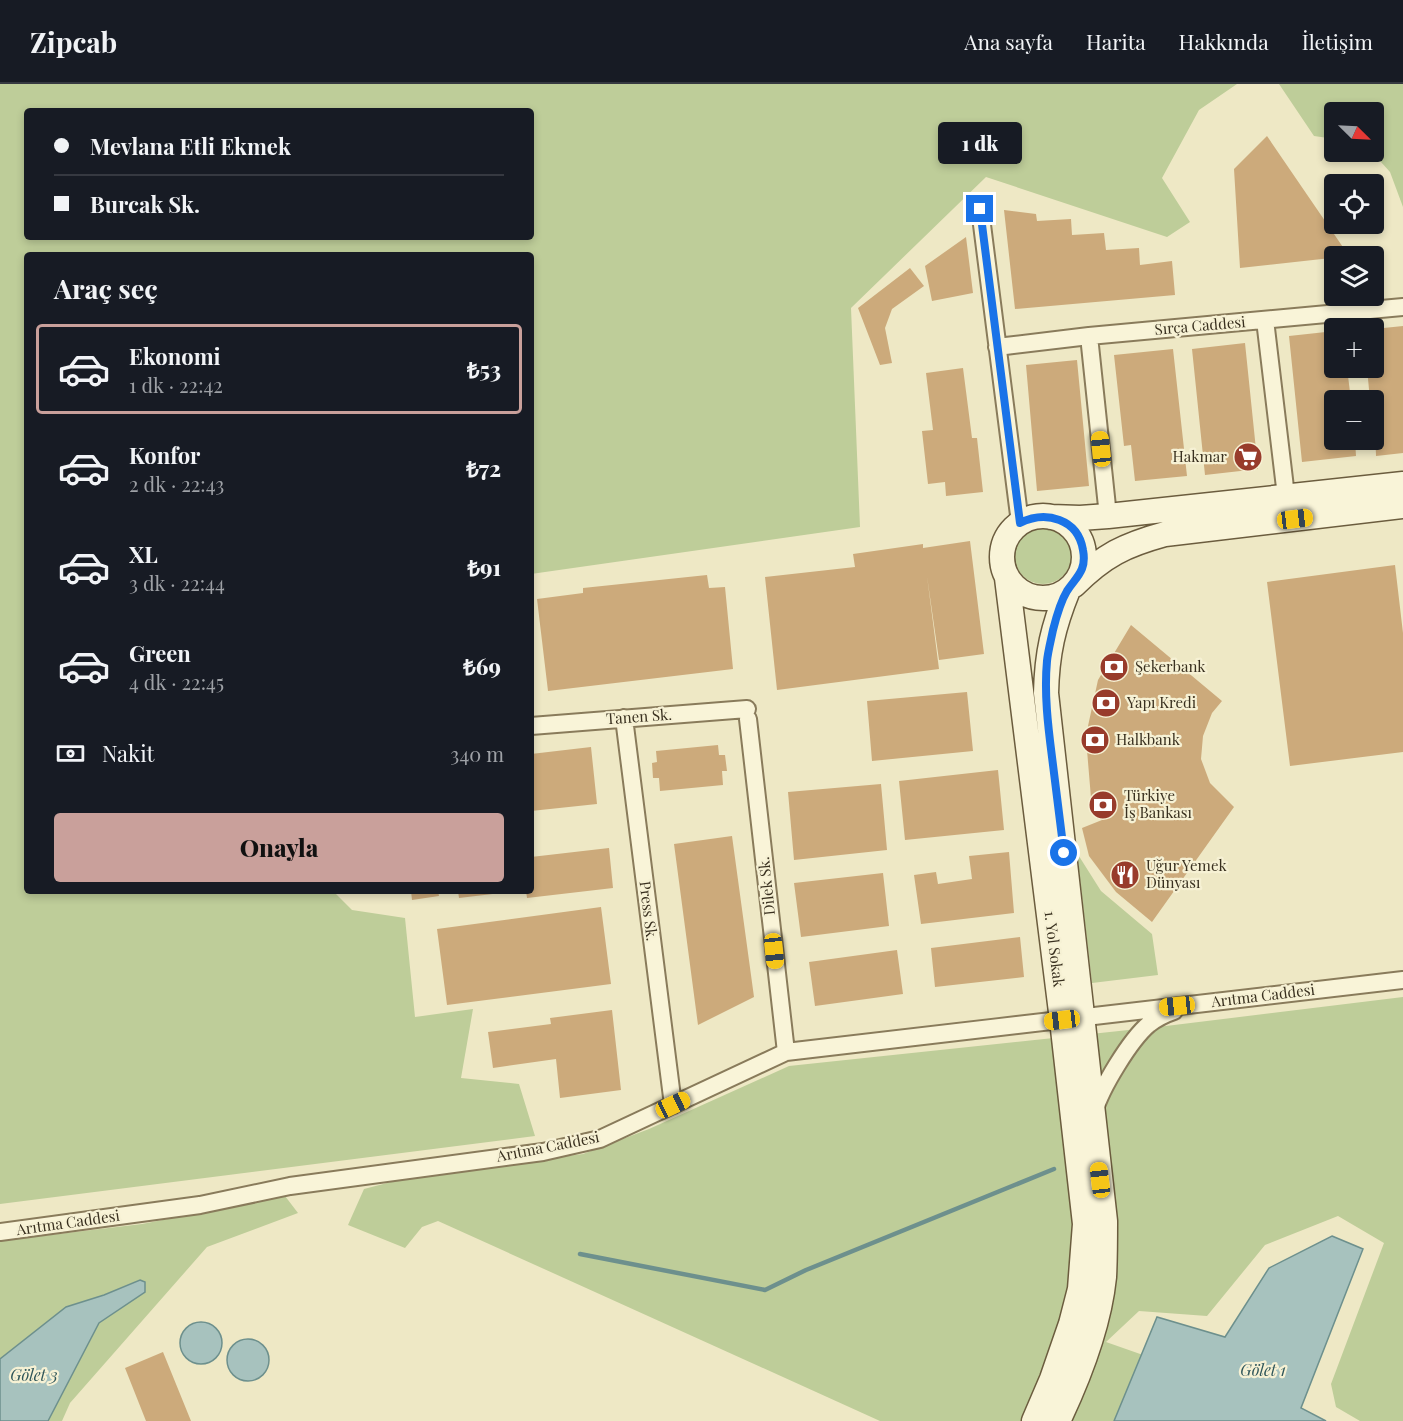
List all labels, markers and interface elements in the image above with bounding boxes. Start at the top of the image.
text: Zipcab [30,23,117,60]
text: Ana sayfa [964,27,1053,55]
text: Harita [1086,27,1146,55]
text: Hakkında [1179,27,1269,55]
text: İletişim [1302,27,1373,55]
north arrow [1324,102,1384,162]
map controls [1324,102,1384,450]
callout: 1 dk [938,122,1022,164]
text: 1 dk [962,129,998,156]
text: Mevlana Etli Ekmek [90,131,291,161]
button: locate [1324,174,1384,234]
text: Burcak Sk. [90,189,200,219]
route end [966,195,993,222]
button: layers [1324,246,1384,306]
text: Araç seç [54,270,158,306]
street label: Sırça Caddesi [1154,311,1247,339]
button: + [1324,318,1384,378]
text: Ekonomi [129,341,221,371]
icon: car [57,342,111,396]
text: ₺53 [467,354,501,384]
text: 1 dk · 22:42 [129,371,223,398]
button: − [1324,390,1384,450]
car [1090,430,1112,468]
text: Konfor [129,440,200,470]
icon: car [57,441,111,495]
supermarket icon: Hakmar [1232,441,1264,473]
place label: Hakmar [1173,446,1227,466]
text: ₺72 [466,453,501,483]
text: 2 dk · 22:43 [129,470,224,497]
car [1276,508,1314,530]
text: XL [129,539,158,569]
icon: car [57,540,111,594]
text: ₺91 [467,552,501,582]
text: 3 dk · 22:44 [129,569,225,596]
text: Green [129,638,191,668]
icon: car [57,639,111,693]
text: ₺69 [463,651,501,681]
bank icon: Şekerbank [1098,651,1130,683]
place label: Şekerbank [1135,656,1206,676]
text: 4 dk · 22:45 [129,668,224,695]
bank icon: Yapı Kredi [1090,687,1122,719]
place label: Yapı Kredi [1126,692,1197,712]
street label: Tanen Sk. [605,704,673,728]
bank icon: Halkbank [1079,724,1111,756]
place label: Halkbank [1116,729,1181,749]
icon: cash [54,737,87,770]
text: Nakit [102,738,154,768]
text: 340 m [450,740,504,767]
place label: Türkiye İş Bankası [1124,785,1192,822]
bank icon: Türkiye İş Bankası [1087,789,1119,821]
button: Onayla [54,813,504,882]
route start [1050,839,1077,866]
place label: Uğur Yemek Dünyası [1146,855,1227,892]
street label: Dilek Sk. [753,856,779,916]
restaurant icon: Uğur Yemek Dünyası [1109,859,1141,891]
street label: Press Sk. [635,880,663,942]
street label: 1. Yol Sokak [1040,910,1070,989]
car [763,932,785,970]
street label: Arıtma Caddesi [1209,979,1316,1011]
car [1158,995,1196,1017]
car [1043,1009,1081,1031]
car [653,1089,693,1121]
street label: Arıtma Caddesi [494,1126,601,1166]
car [1089,1161,1111,1199]
street label: Arıtma Caddesi [14,1205,121,1239]
water label: Gölet 1 [1240,1359,1286,1380]
water label: Gölet 3 [10,1364,58,1385]

